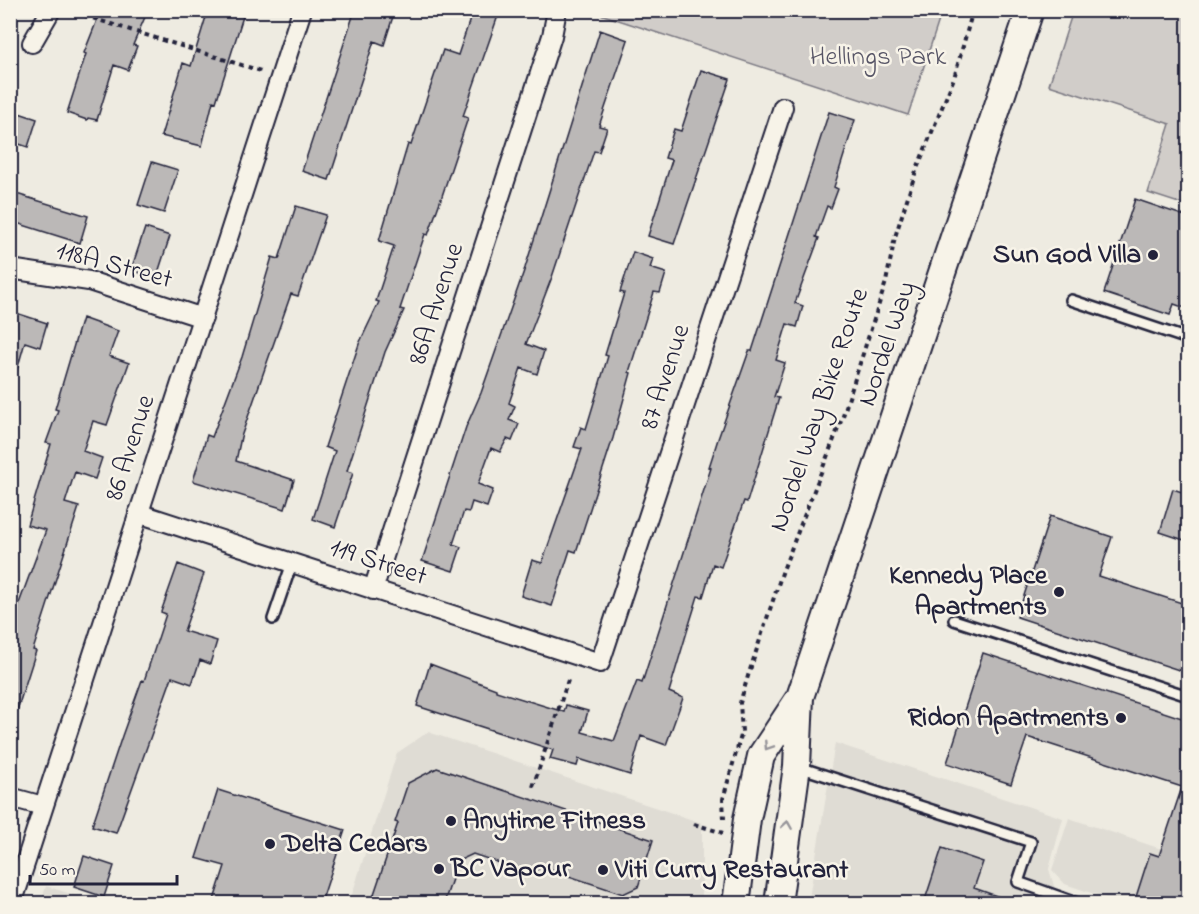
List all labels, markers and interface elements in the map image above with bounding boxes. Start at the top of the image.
park label: Hellings Park [810,38,946,77]
street label: 118A Street [52,232,176,300]
place label: Sun God Villa [993,236,1141,275]
street label: 86A Avenue [399,237,475,370]
marker: Sun God Villa [1146,248,1160,262]
street label: Nordel Way [848,276,928,412]
street label: Nordel Way Bike Route [760,282,880,537]
street label: 87 Avenue [631,318,702,435]
street label: 86 Avenue [96,389,167,506]
street label: 119 Street [324,529,432,597]
place label: Kennedy Place Apartments [889,557,1048,627]
marker: Kennedy Place Apartments [1052,585,1066,599]
place label: Ridon Apartments [907,699,1109,738]
marker: Ridon Apartments [1114,711,1128,725]
one-way arrow [764,739,775,750]
place label: Anytime Fitness [463,802,646,841]
marker: Anytime Fitness [444,814,458,828]
one-way arrow [781,820,793,829]
place label: Delta Cedars [280,825,428,864]
marker: Delta Cedars [263,837,277,851]
scale bar [30,848,177,886]
place label: BC Vapour [449,850,571,889]
place label: Viti Curry Restaurant [614,851,849,890]
text: 50 m [39,858,76,884]
marker: BC Vapour [432,862,446,876]
marker: Viti Curry Restaurant [596,863,610,877]

